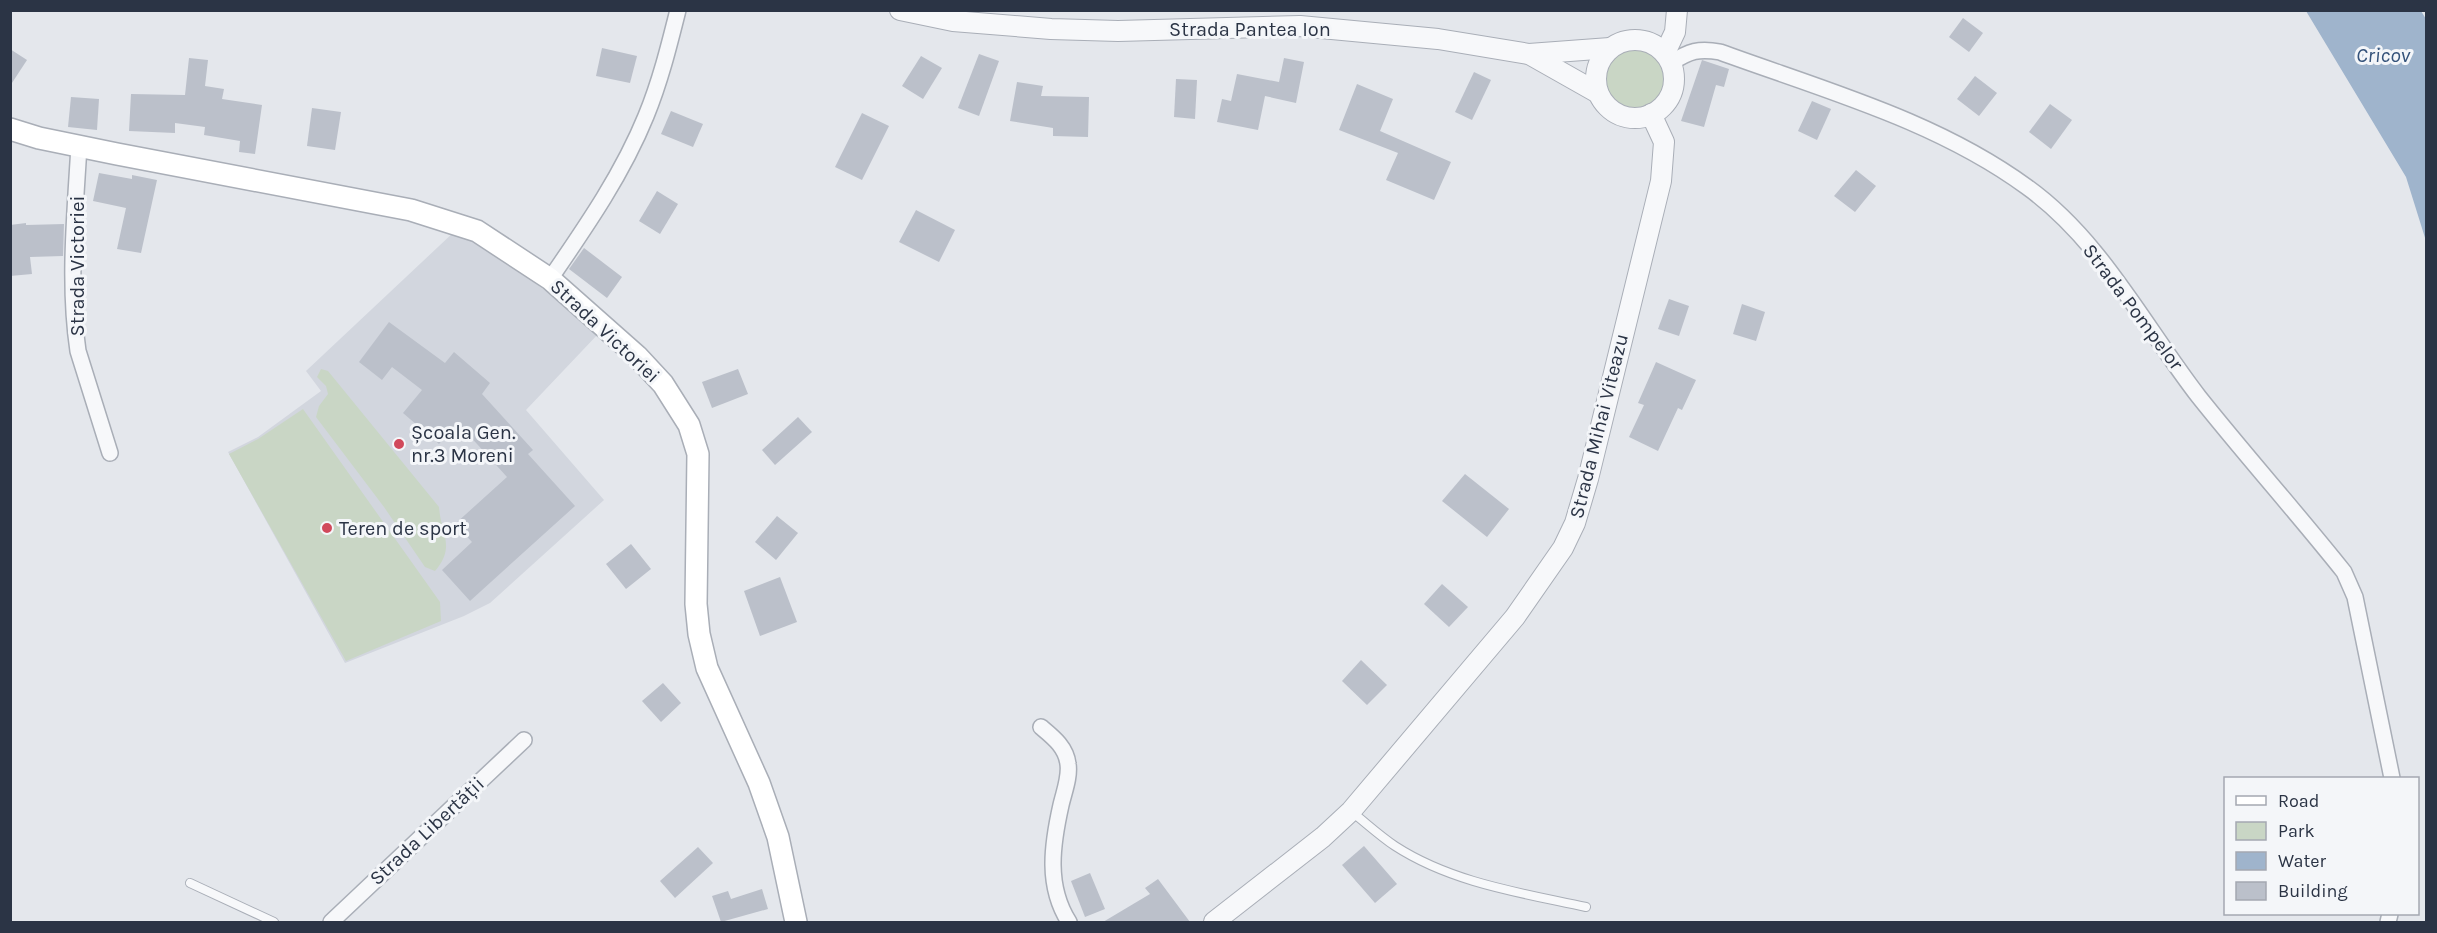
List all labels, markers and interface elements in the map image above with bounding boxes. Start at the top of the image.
street label: Strada Pantea Ion [1169,18,1331,41]
water label: Cricov [2356,43,2411,67]
street label: Strada Victoriei [66,196,89,336]
street label: Strada Pompelor [2078,239,2188,375]
street label: Strada Victoriei [546,275,664,387]
street label: Strada Mihai Viteazu [1565,331,1633,521]
place label: Școala Gen. nr.3 Moreni [411,421,516,467]
marker: Școala Gen. nr.3 Moreni [392,437,406,451]
place label: Teren de sport [339,517,467,540]
marker: Teren de sport [320,521,334,535]
street label: Strada Libertății [365,772,489,890]
legend [2224,777,2419,915]
text: Road [2278,790,2319,812]
text: Park [2278,820,2315,842]
text: Water [2278,850,2326,872]
text: Building [2278,880,2348,902]

